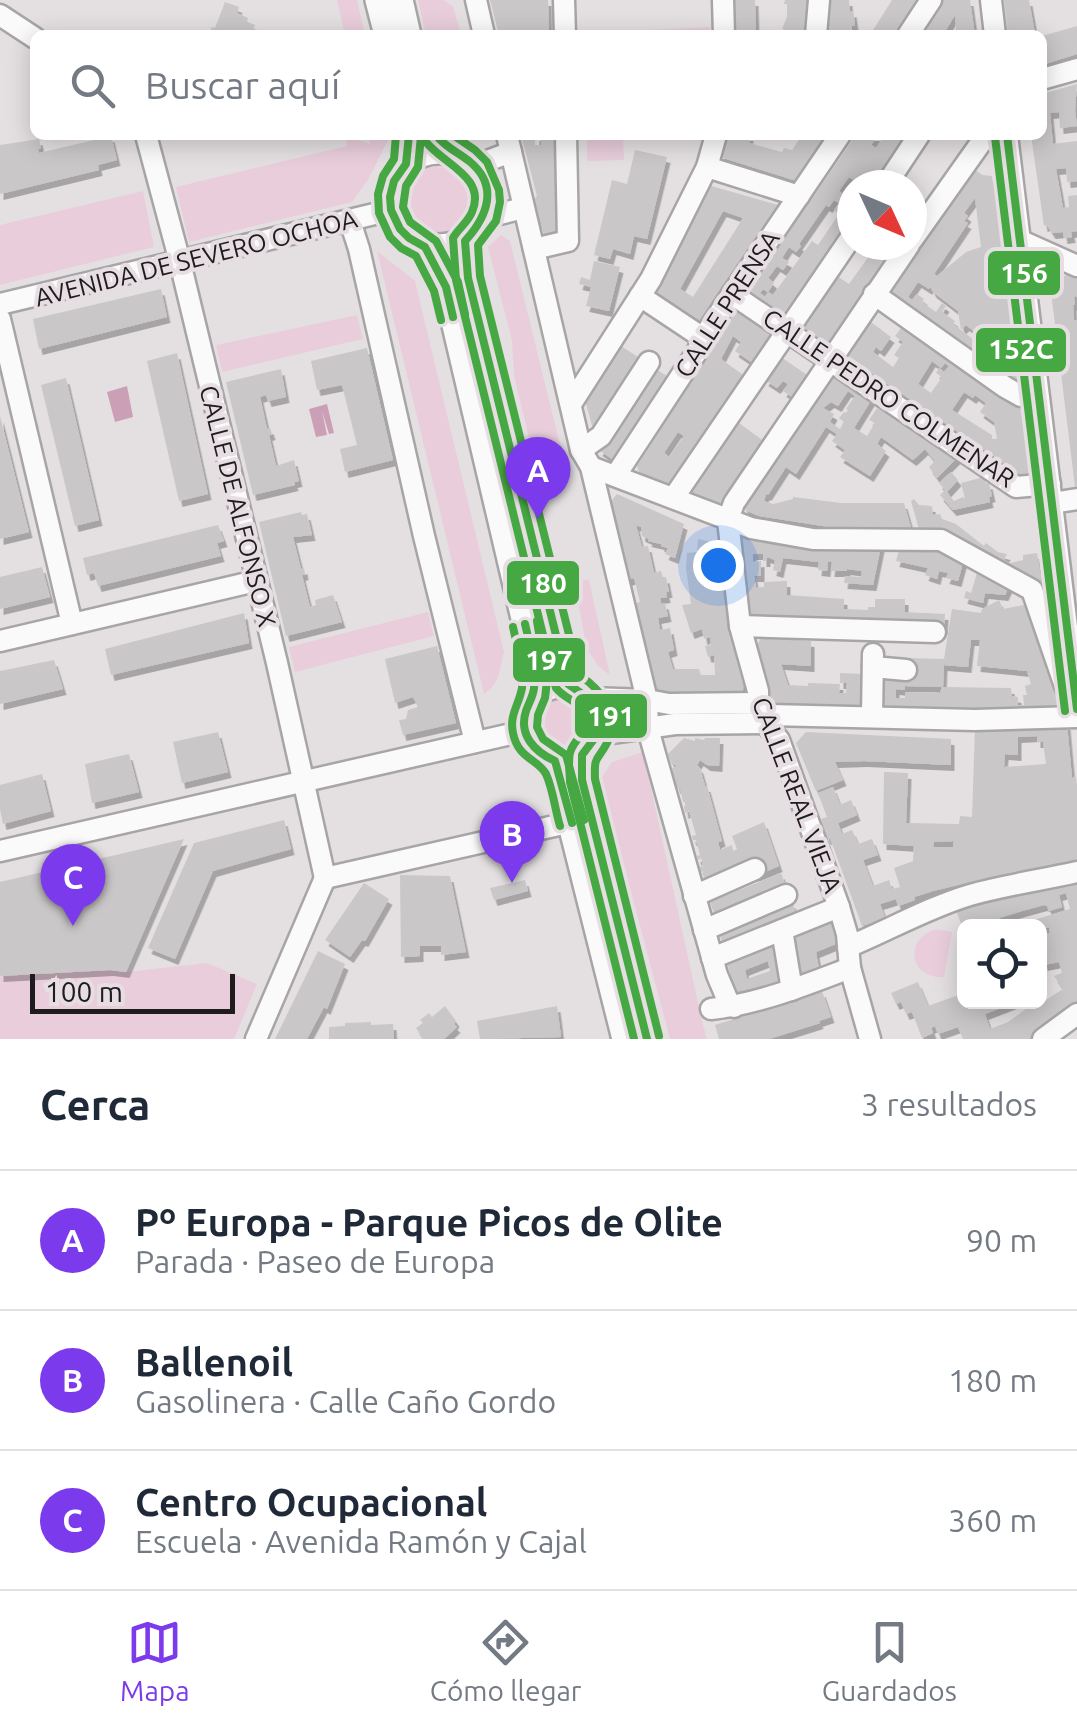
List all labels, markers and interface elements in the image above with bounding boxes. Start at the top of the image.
search box [30,30,1047,140]
icon: search [65,58,120,113]
text: Buscar aquí [145,64,340,106]
north arrow [837,170,927,260]
street label: AVENIDA DE SEVERO OCHOA [32,204,360,312]
street label: CALLE PRENSA [669,225,785,383]
line badge: 156 [986,249,1062,297]
text: 156 [1000,257,1048,288]
street label: CALLE PEDRO COLMENAR [758,303,1020,493]
line badge: 152C [974,326,1068,374]
text: 152C [988,333,1054,364]
street label: CALLE DE ALFONSO X [194,382,282,630]
pin: A [506,436,570,519]
your location [693,540,744,591]
line badge: 180 [505,559,581,607]
text: 180 [519,567,567,598]
line badge: 197 [511,636,587,684]
text: 197 [525,644,573,675]
line badge: 191 [573,692,649,740]
street label: CALLE REAL VIEJA [747,693,847,897]
text: 191 [587,700,635,731]
pin: B [480,800,544,883]
pin: C [40,844,106,926]
map controls [957,919,1047,1009]
button: locate [957,919,1047,1009]
scale bar [30,969,235,1014]
text: 100 m [45,976,123,1007]
text: Cerca [40,1081,150,1128]
text: 3 resultados [861,1086,1037,1122]
text: Pº Europa - Parque Picos de Olite [135,1201,723,1243]
text: A [61,1222,84,1258]
text: 90 m [966,1222,1037,1258]
text: Parada · Paseo de Europa [135,1243,495,1279]
text: Ballenoil [135,1341,293,1383]
text: B [62,1362,83,1398]
text: 180 m [948,1362,1037,1398]
text: Gasolinera · Calle Caño Gordo [135,1383,556,1419]
text: Centro Ocupacional [135,1481,487,1523]
text: C [62,1502,83,1538]
text: 360 m [948,1502,1037,1538]
text: Escuela · Avenida Ramón y Cajal [135,1523,587,1559]
tab: Mapa [120,1615,190,1706]
tab: Cómo llegar [430,1615,582,1706]
tab: Guardados [822,1615,957,1706]

